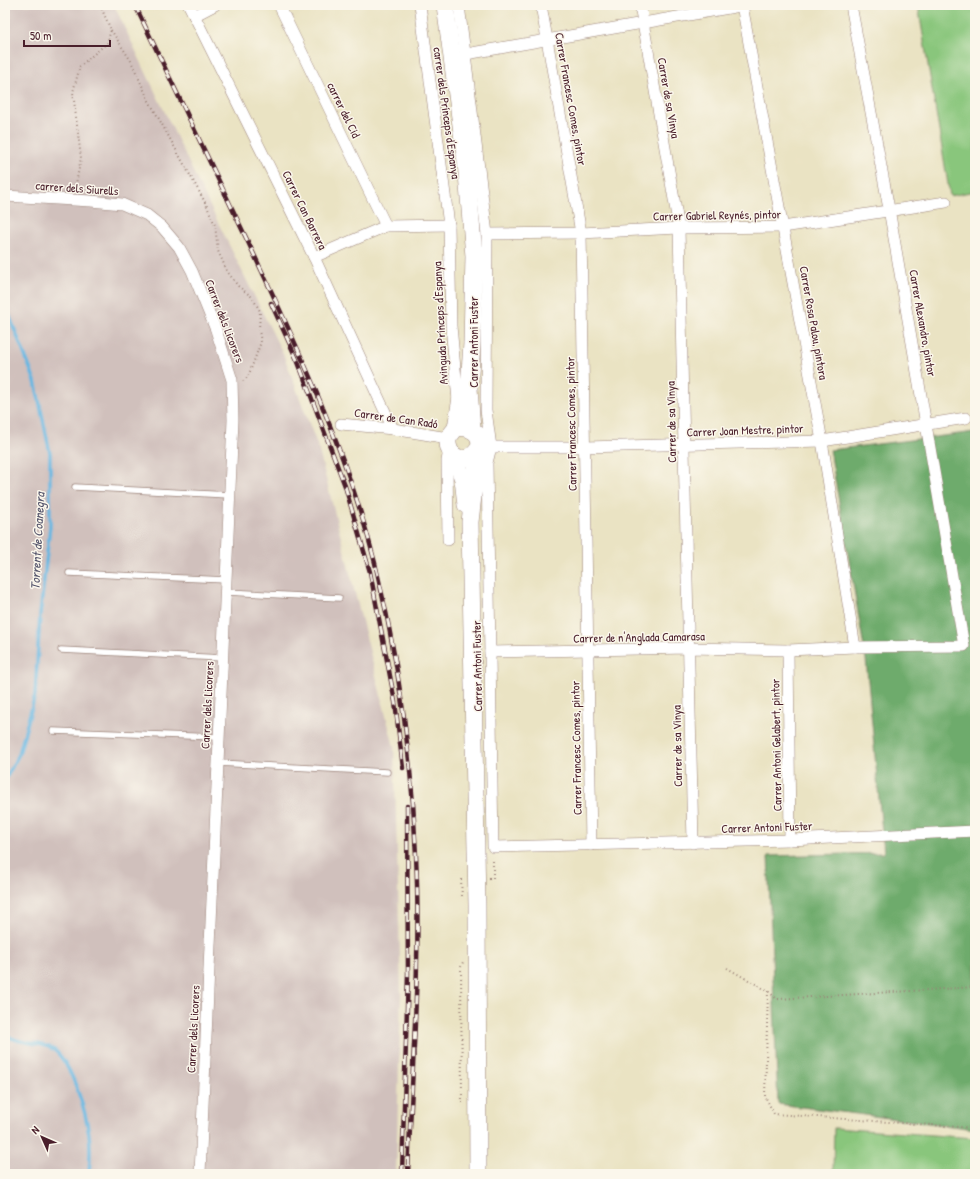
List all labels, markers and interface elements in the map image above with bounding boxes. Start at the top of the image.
scale bar [24,22,110,48]
text: 50 m [30,27,51,44]
street label: Carrer Francesc Comes, pintor [551,31,591,167]
street label: carrer dels Prínceps d'Espanya [429,46,465,180]
street label: Carrer de sa Vinya [654,56,685,140]
street label: carrer del Cid [323,79,365,141]
street label: Carrer Can Barrera [278,167,332,253]
street label: carrer dels Siurells [35,177,119,199]
street label: Carrer Gabriel Reynés, pintor [653,205,782,225]
street label: Avinguda Prínceps d'Espanya [428,261,452,385]
street label: Carrer Rosa Palou, pintora [796,265,832,381]
street label: Carrer Alexandro, pintor [905,268,941,378]
street label: Carrer dels Licorers [201,277,249,365]
street label: Carrer Antoni Fuster [465,296,482,388]
street label: Carrer Francesc Comes, pintor [561,356,581,491]
street label: Carrer de sa Vinya [662,381,680,463]
street label: Carrer de Can Radó [353,404,439,432]
street label: Carrer Joan Mestre, pintor [686,419,804,441]
water label: Torrent de Coanegra [25,490,50,590]
street label: Carrer Antoni Fuster [468,620,486,712]
street label: Carrer de n'Anglada Camarasa [573,627,705,647]
street label: Carrer dels Licorers [196,660,218,749]
street label: Carrer Antoni Gelabert, pintor [766,678,786,811]
street label: Carrer Francesc Comes, pintor [566,680,586,815]
street label: Carrer de sa Vinya [668,705,686,787]
street label: Carrer Antoni Fuster [721,817,813,837]
street label: Carrer dels Licorers [182,984,204,1073]
north arrow [22,1117,62,1157]
text: N [28,1123,42,1137]

